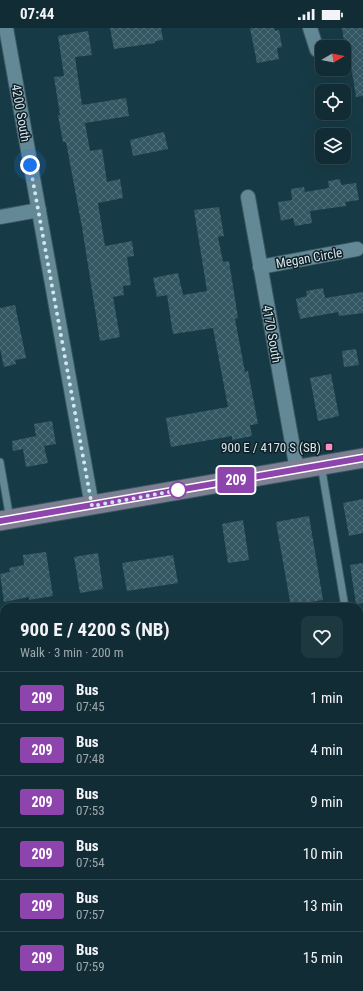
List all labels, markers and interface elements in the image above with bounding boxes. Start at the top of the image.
text: 07:44 [20,5,54,23]
north arrow [315,40,351,76]
map controls [315,40,351,164]
street label: 4200 South [9,83,33,143]
button: locate [315,84,351,120]
button: layers [315,128,351,164]
your location [20,155,40,175]
street label: Megan Circle [275,245,343,271]
street label: 4170 South [260,304,284,364]
place label: 900 E / 4170 S (SB) [221,440,321,455]
marker: 900 E / 4170 S (SB) [324,442,334,452]
line badge: 209 [213,467,259,493]
text: 209 [225,472,247,488]
unlabelled marker [169,481,187,499]
button: heart [301,616,343,658]
text: 900 E / 4200 S (NB) [20,618,170,641]
text: Walk · 3 min · 200 m [20,645,124,660]
text: Bus [76,681,99,699]
text: 1 min [310,689,343,707]
text: 209 [31,690,53,706]
text: 07:45 [76,699,105,714]
text: Bus [76,733,99,751]
text: 4 min [310,741,343,759]
text: 209 [31,742,53,758]
text: 07:48 [76,751,105,766]
text: Bus [76,785,99,803]
text: 9 min [310,793,343,811]
text: 209 [31,794,53,810]
text: 07:53 [76,803,105,818]
text: Bus [76,837,99,855]
text: 10 min [303,845,343,863]
text: 209 [31,846,53,862]
text: 07:54 [76,855,105,870]
text: Bus [76,889,99,907]
text: 13 min [303,897,343,915]
text: 209 [31,898,53,914]
text: 07:57 [76,907,105,922]
text: Bus [76,941,99,959]
text: 15 min [303,949,343,967]
text: 209 [31,950,53,966]
text: 07:59 [76,959,105,974]

